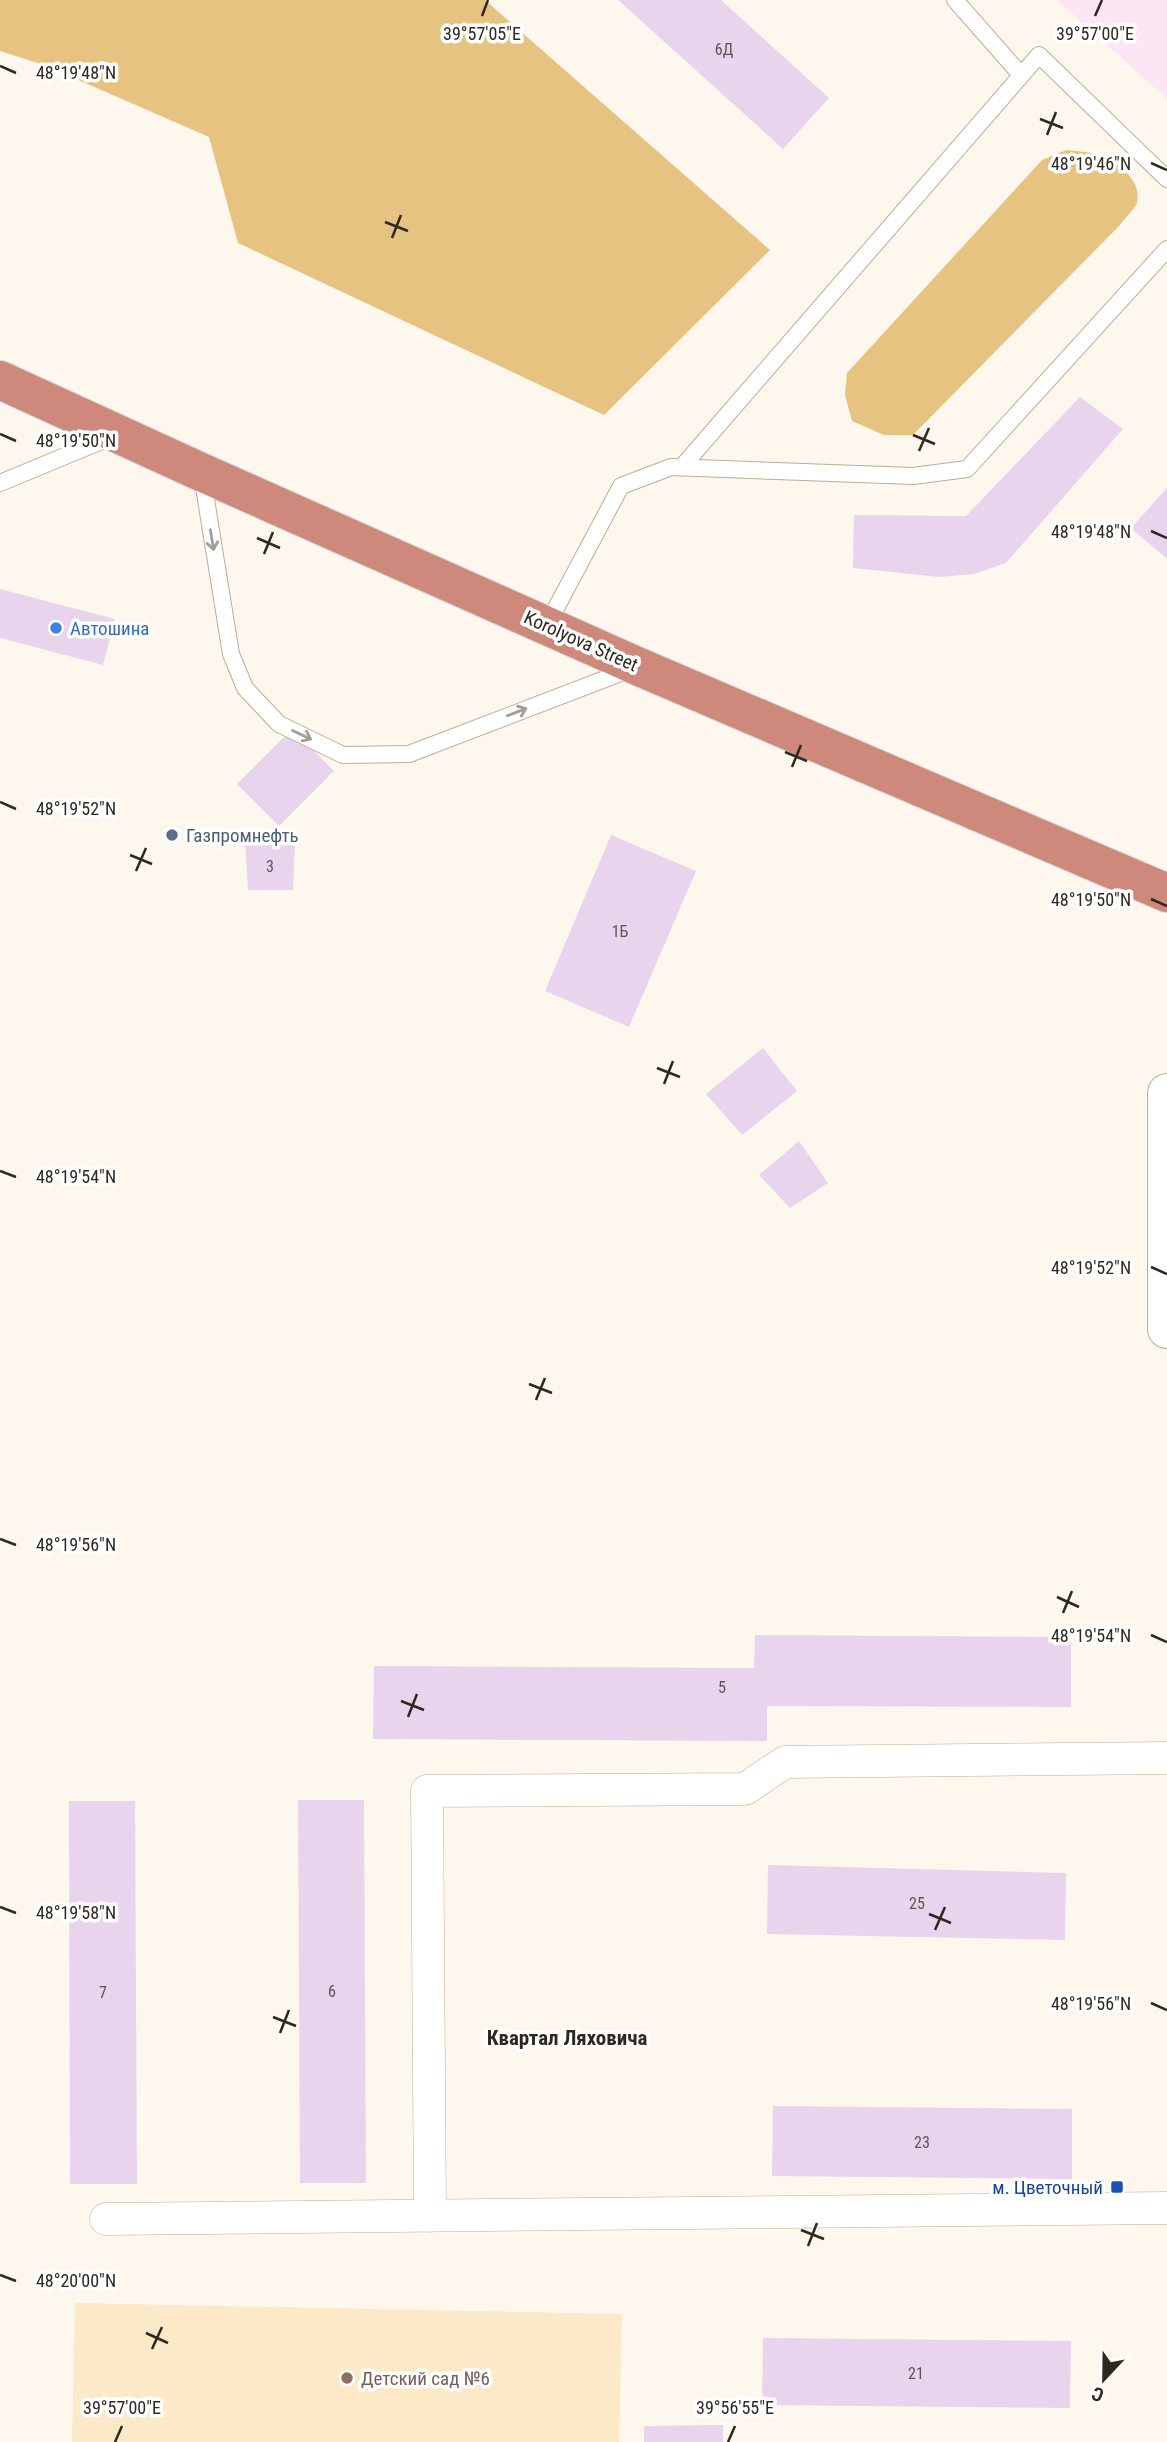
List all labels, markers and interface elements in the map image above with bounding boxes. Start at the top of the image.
text: 39°57'05"E [443,23,521,44]
text: 39°57'00"E [1056,23,1134,44]
house number: 6Д [715,40,734,59]
text: 48°19'48"N [36,62,116,83]
text: 48°19'46"N [1051,153,1131,174]
text: 48°19'50"N [36,430,116,451]
text: 48°19'48"N [1051,521,1131,542]
one-way arrow [206,528,219,551]
street label: Korolyova Street [520,606,642,676]
place label: Автошина [70,617,149,640]
marker: Автошина [48,620,64,636]
one-way arrow [506,705,528,718]
one-way arrow [291,729,312,743]
text: 48°19'52"N [36,798,116,819]
place label: Газпромнефть [186,824,299,847]
marker: Газпромнефть [164,827,180,843]
house number: 3 [266,857,274,876]
text: 48°19'50"N [1051,889,1131,910]
house number: 1Б [612,922,629,941]
text: 48°19'54"N [36,1166,116,1187]
text: 48°19'52"N [1051,1257,1131,1278]
text: 48°19'56"N [36,1534,116,1555]
text: 48°19'54"N [1051,1625,1131,1646]
house number: 5 [718,1678,726,1697]
house number: 25 [909,1894,925,1913]
text: 48°19'58"N [36,1902,116,1923]
house number: 6 [328,1982,336,2001]
house number: 7 [99,1983,107,2002]
text: 48°19'56"N [1051,1993,1131,2014]
district label: Квартал Ляховича [487,2026,647,2050]
house number: 23 [914,2133,930,2152]
place label: м. Цветочный [992,2176,1103,2199]
marker: м. Цветочный [1109,2179,1125,2195]
text: 48°20'00"N [36,2270,116,2291]
north arrow [1069,2344,1139,2414]
house number: 21 [908,2364,924,2383]
place label: Детский сад №6 [361,2367,490,2390]
marker: Детский сад №6 [339,2370,355,2386]
text: С [1088,2382,1107,2407]
text: 39°57'00"E [83,2397,161,2418]
text: 39°56'55"E [696,2397,774,2418]

